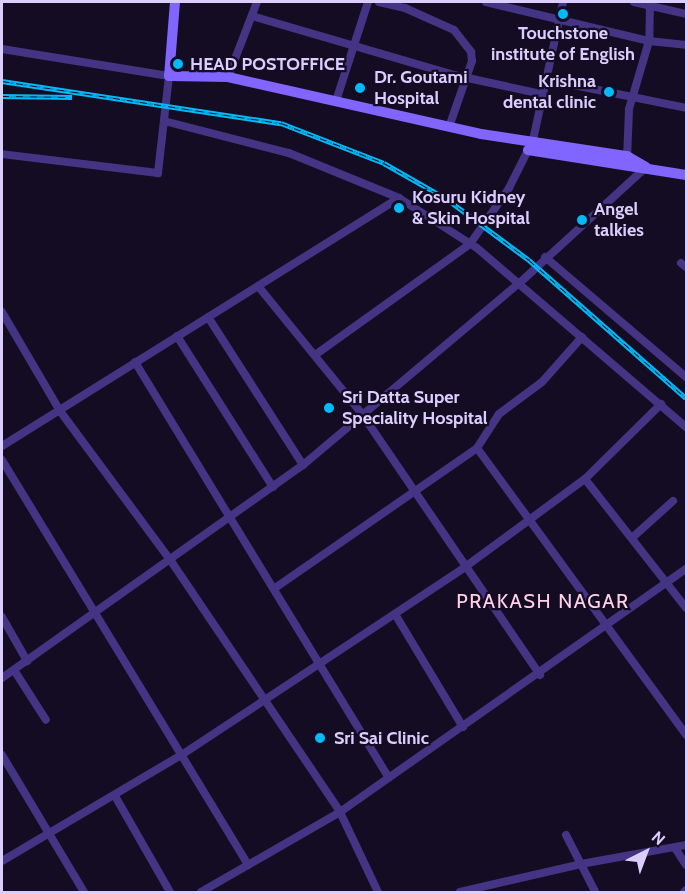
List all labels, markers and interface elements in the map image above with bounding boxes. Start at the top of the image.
marker: Touchstone institute of English [556,7,570,21]
place label: Touchstone institute of English [491,23,635,66]
place label: HEAD POSTOFFICE [190,53,345,75]
marker: HEAD POSTOFFICE [171,57,185,71]
place label: Dr. Goutami Hospital [374,67,467,110]
place label: Krishna dental clinic [503,71,596,113]
marker: Dr. Goutami Hospital [351,79,369,97]
marker: Krishna dental clinic [600,83,618,101]
place label: Kosuru Kidney & Skin Hospital [412,187,530,230]
marker: Kosuru Kidney & Skin Hospital [390,199,408,217]
place label: Angel talkies [594,199,644,242]
marker: Angel talkies [575,213,589,227]
place label: Sri Datta Super Speciality Hospital [342,387,488,430]
marker: Sri Datta Super Speciality Hospital [320,399,338,417]
district label: PRAKASH NAGAR [456,589,630,613]
place label: Sri Sai Clinic [334,727,429,749]
marker: Sri Sai Clinic [311,729,329,747]
north arrow [616,822,676,882]
text: N [648,827,669,849]

